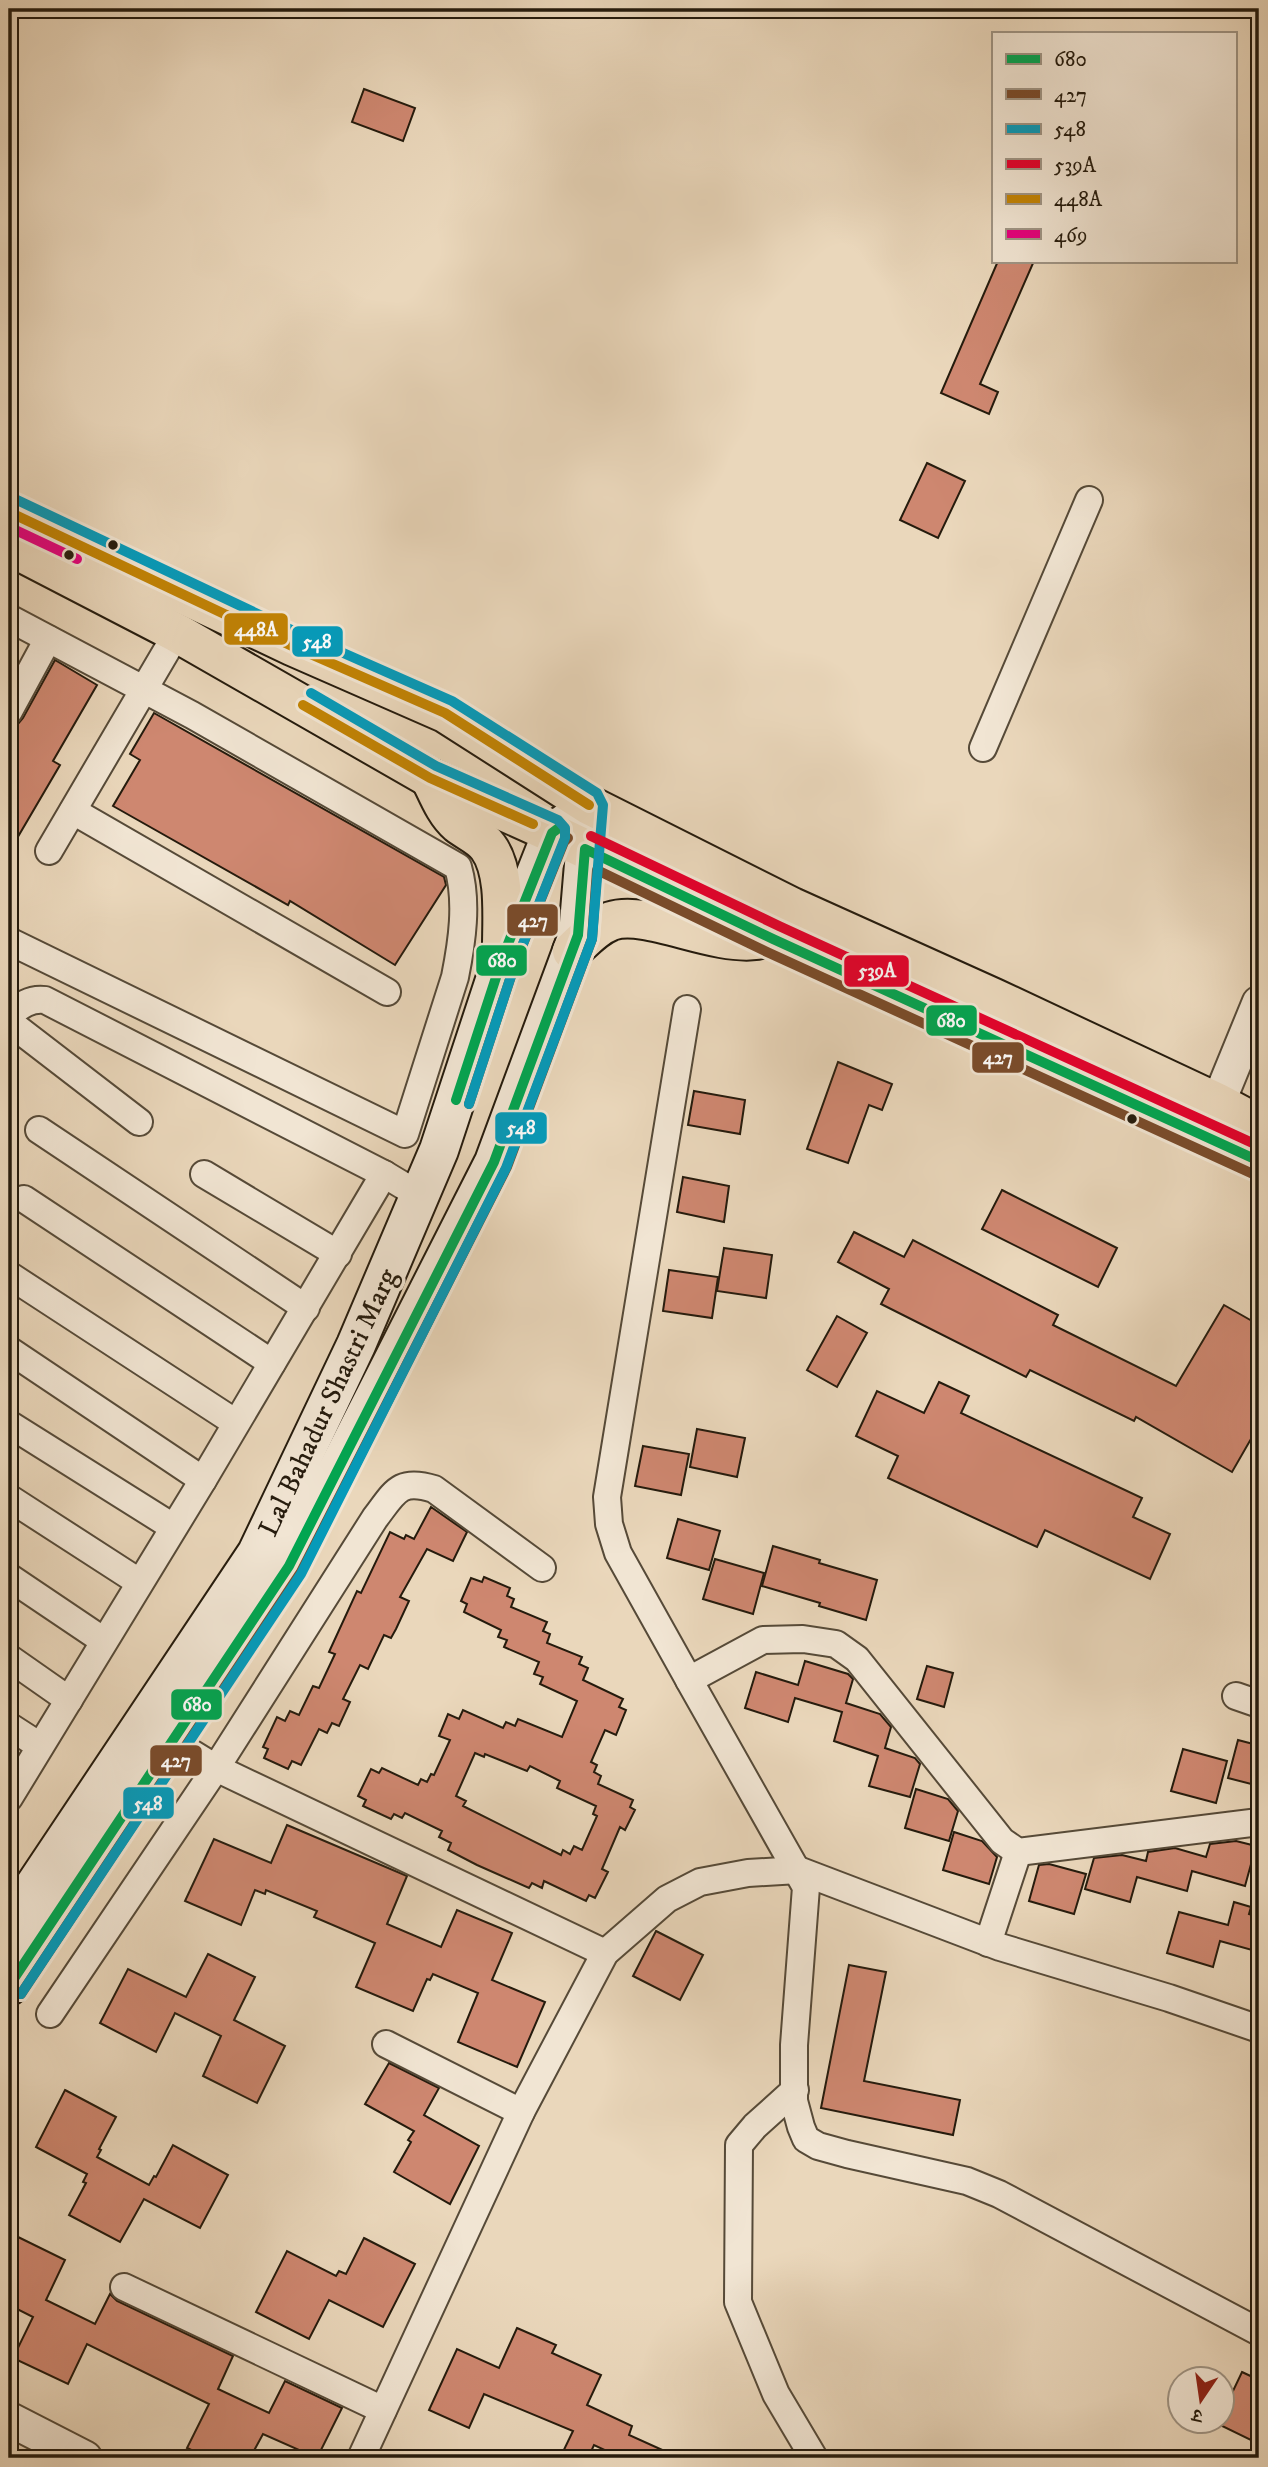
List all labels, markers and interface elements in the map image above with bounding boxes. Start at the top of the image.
legend [992,32,1236,262]
text: 680 [1054,47,1087,73]
text: 427 [1054,83,1087,109]
text: 548 [1054,117,1086,143]
text: 539A [1054,153,1097,179]
text: 448A [1054,187,1103,213]
text: 469 [1054,223,1088,249]
unlabelled marker [106,538,120,552]
unlabelled marker [62,548,76,562]
line badge: 448A [223,612,289,646]
text: 448A [234,619,279,642]
line badge: 548 [291,625,344,658]
text: 548 [302,631,332,654]
line badge: 427 [506,903,559,937]
text: 427 [518,910,548,933]
line badge: 680 [475,944,528,977]
text: 680 [487,950,517,973]
line badge: 539A [843,954,910,988]
text: 539A [857,960,897,983]
line badge: 680 [925,1004,978,1037]
text: 680 [936,1010,966,1033]
line badge: 427 [971,1041,1025,1074]
text: 427 [983,1047,1013,1070]
line badge: 548 [494,1111,548,1145]
unlabelled marker [1125,1112,1139,1126]
text: 548 [506,1117,536,1140]
street label: Lal Bahadur Shastri Marg [251,1263,406,1542]
line badge: 680 [170,1688,223,1721]
text: 680 [182,1694,212,1717]
line badge: 427 [149,1744,203,1777]
text: 427 [161,1750,191,1773]
line badge: 548 [122,1786,175,1820]
text: 548 [133,1793,163,1816]
north arrow [1166,2366,1236,2436]
text: उ [1189,2403,1207,2428]

